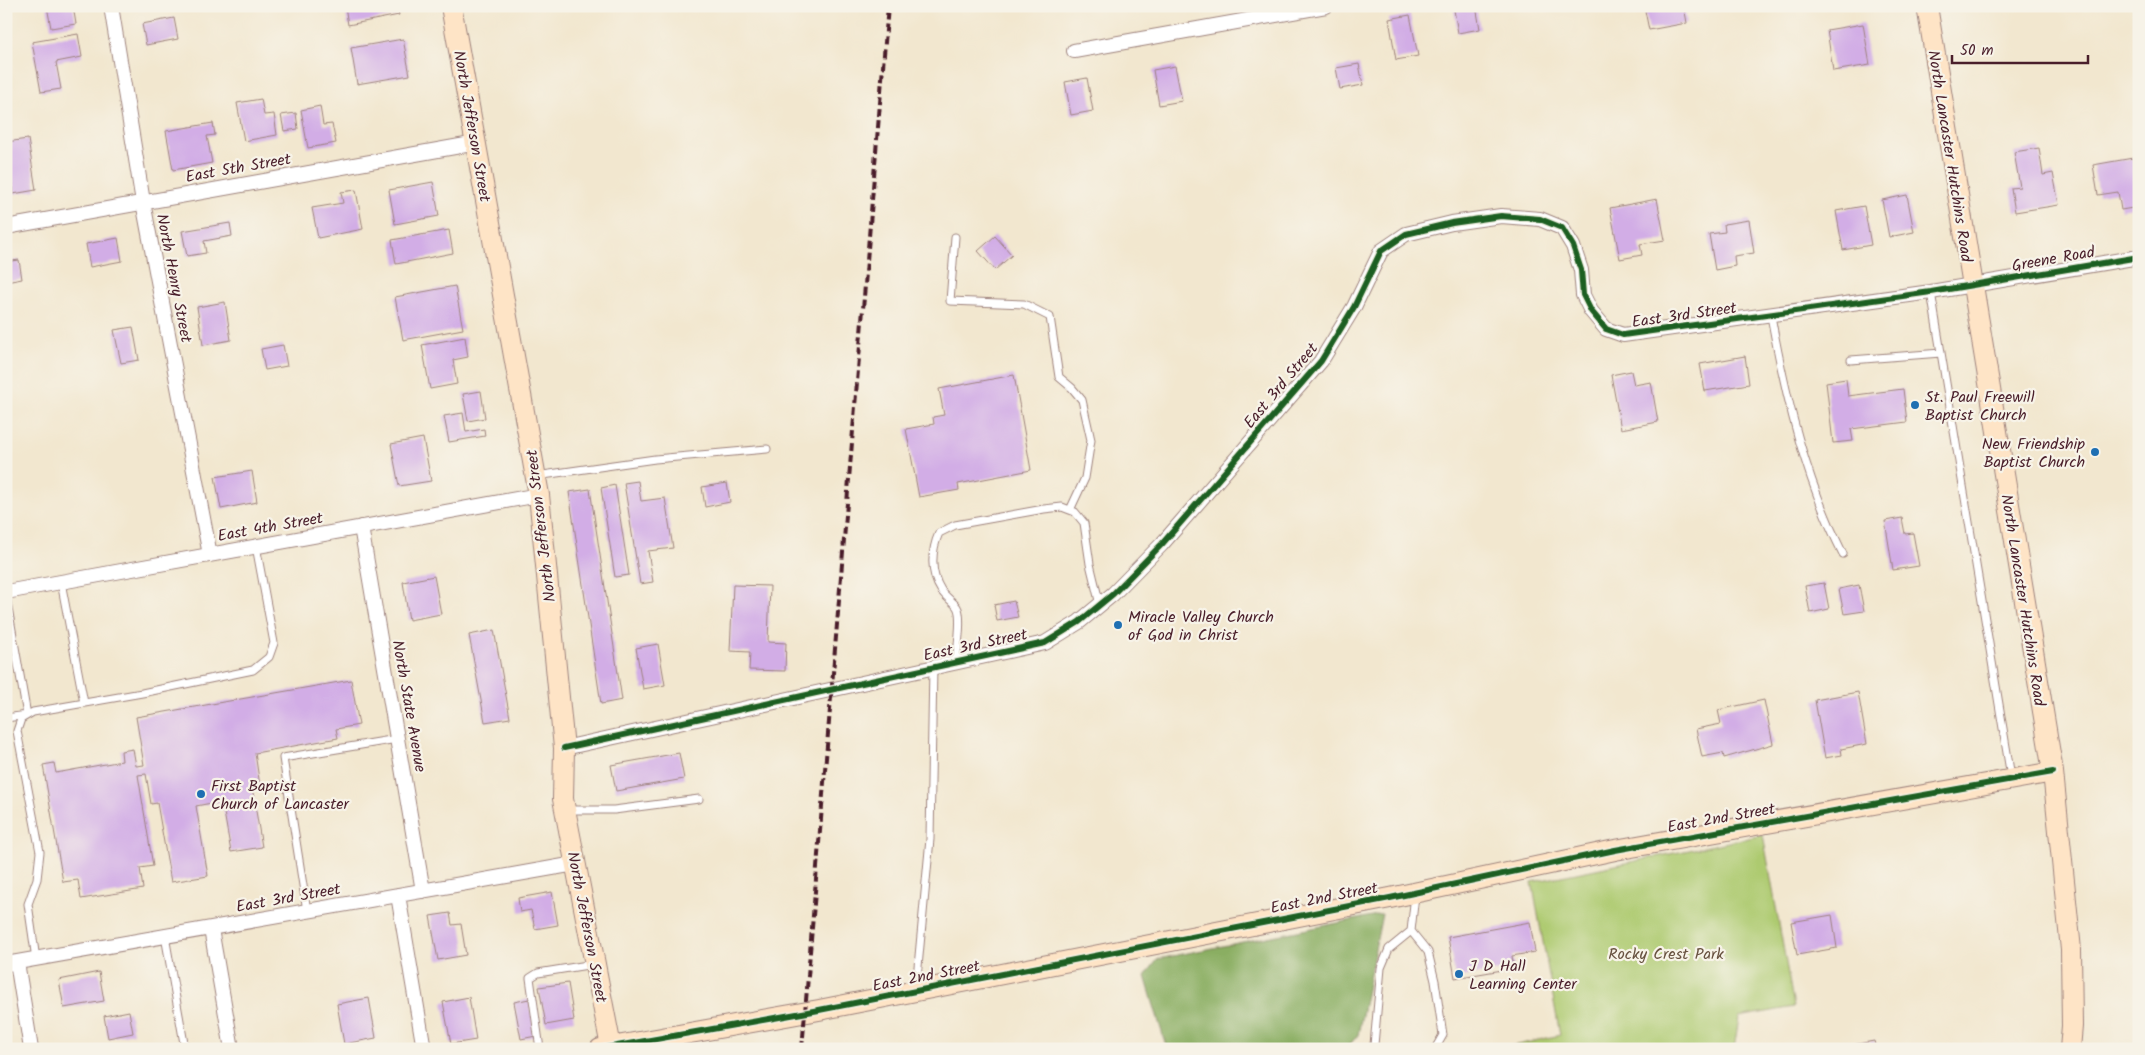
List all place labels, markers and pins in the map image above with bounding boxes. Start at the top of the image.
place label: St. Paul Freewill Baptist Church [1925,385,2035,428]
marker: St. Paul Freewill Baptist Church [1909,399,1921,411]
place label: New Friendship Baptist Church [1982,432,2085,475]
marker: New Friendship Baptist Church [2089,446,2101,458]
place label: Miracle Valley Church of God in Christ [1128,605,1274,648]
marker: Miracle Valley Church of God in Christ [1112,619,1124,631]
place label: First Baptist Church of Lancaster [211,774,351,817]
marker: First Baptist Church of Lancaster [195,788,207,800]
place label: J D Hall Learning Center [1469,954,1578,997]
marker: J D Hall Learning Center [1453,968,1465,980]

